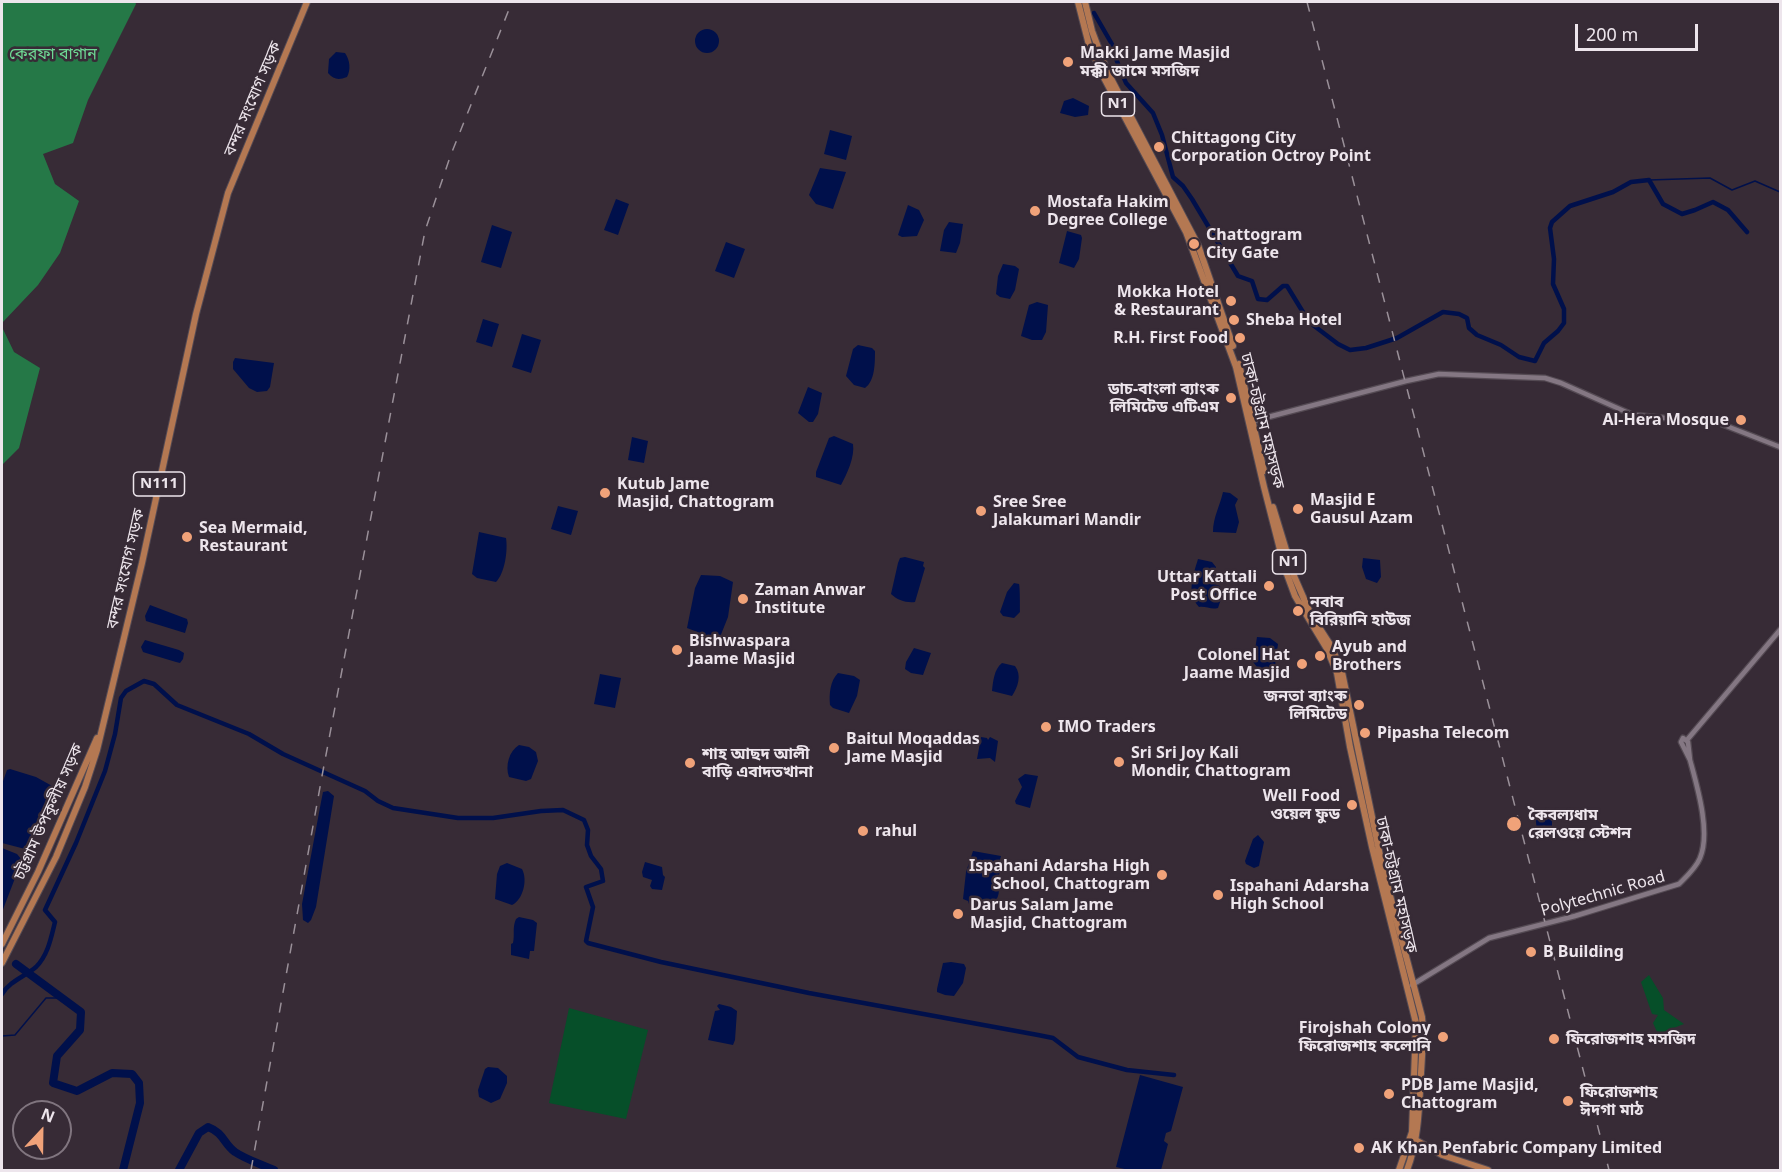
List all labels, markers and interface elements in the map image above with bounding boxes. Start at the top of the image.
scale bar [1578,12,1701,50]
text: 200 m [1586,22,1638,46]
street label: বন্দর সংযোগ সড়ক [220,39,286,159]
place label: Makki Jame Masjid মক্কী জামে মসজিদ [1080,43,1230,81]
park label: কেরফা বাগান [9,44,97,64]
marker: Makki Jame Masjid মক্কী জামে মসজিদ [1061,55,1075,69]
road number: N1 [1102,92,1134,116]
place label: Chittagong City Corporation Octroy Point [1171,128,1371,166]
marker: Chittagong City Corporation Octroy Point [1152,140,1166,154]
place label: Mostafa Hakim Degree College [1047,192,1169,230]
marker: Mostafa Hakim Degree College [1028,204,1042,218]
place label: Chattogram City Gate [1206,225,1302,263]
marker: Chattogram City Gate [1187,237,1201,251]
place label: Mokka Hotel & Restaurant [1114,282,1219,320]
marker: Mokka Hotel & Restaurant [1224,294,1238,308]
place label: Sheba Hotel [1246,310,1342,330]
marker: Sheba Hotel [1227,313,1241,327]
place label: R.H. First Food [1113,328,1228,348]
marker: R.H. First Food [1233,331,1247,345]
street label: ঢাকা-চট্টগ্রাম মহাসড়ক [1236,351,1288,491]
place label: ডাচ-বাংলা ব্যাংক লিমিটেড এটিএম [1108,379,1219,417]
marker: ডাচ-বাংলা ব্যাংক লিমিটেড এটিএম [1224,391,1238,405]
place label: Al-Hera Mosque [1602,410,1729,430]
marker: Al-Hera Mosque [1734,413,1748,427]
road number: N111 [134,472,184,496]
place label: Kutub Jame Masjid, Chattogram [617,474,774,512]
marker: Kutub Jame Masjid, Chattogram [598,486,612,500]
place label: Masjid E Gausul Azam [1310,490,1413,528]
place label: Sree Sree Jalakumari Mandir [993,492,1141,530]
marker: Masjid E Gausul Azam [1291,502,1305,516]
marker: Sree Sree Jalakumari Mandir [974,504,988,518]
street label: বন্দর সংযোগ সড়ক [103,507,149,631]
place label: Sea Mermaid, Restaurant [199,518,308,556]
marker: Sea Mermaid, Restaurant [180,530,194,544]
road number: N1 [1272,550,1306,574]
place label: Uttar Kattali Post Office [1157,567,1257,605]
marker: Uttar Kattali Post Office [1262,579,1276,593]
place label: Zaman Anwar Institute [755,580,865,618]
marker: Zaman Anwar Institute [736,592,750,606]
place label: নবাব বিরিয়ানি হাউজ [1310,592,1411,630]
marker: নবাব বিরিয়ানি হাউজ [1291,604,1305,618]
place label: Bishwaspara Jaame Masjid [689,631,795,669]
place label: Ayub and Brothers [1332,637,1407,675]
marker: Bishwaspara Jaame Masjid [670,643,684,657]
place label: Colonel Hat Jaame Masjid [1184,645,1290,683]
marker: Ayub and Brothers [1313,649,1327,663]
marker: Colonel Hat Jaame Masjid [1295,657,1309,671]
place label: জনতা ব্যাংক লিমিটেড [1264,686,1347,724]
marker: জনতা ব্যাংক লিমিটেড [1352,698,1366,712]
place label: IMO Traders [1058,717,1156,737]
marker: IMO Traders [1039,720,1053,734]
place label: Pipasha Telecom [1377,723,1509,743]
marker: Pipasha Telecom [1358,726,1372,740]
place label: Baitul Moqaddas Jame Masjid [846,729,980,767]
street label: চট্টগ্রাম উপকূলীয় সড়ক [10,741,88,883]
marker: Baitul Moqaddas Jame Masjid [827,741,841,755]
place label: Sri Sri Joy Kali Mondir, Chattogram [1131,743,1291,781]
place label: শাহ আছদ আলী বাড়ি এবাদতখানা [702,744,813,782]
marker: Sri Sri Joy Kali Mondir, Chattogram [1112,755,1126,769]
marker: শাহ আছদ আলী বাড়ি এবাদতখানা [683,756,697,770]
place label: Well Food ওয়েল ফুড [1263,786,1340,824]
marker: Well Food ওয়েল ফুড [1345,798,1359,812]
place label: কৈবল্যধাম রেলওয়ে স্টেশন [1528,805,1631,843]
street label: ঢাকা-চট্টগ্রাম মহাসড়ক [1371,815,1421,955]
marker: কৈবল্যধাম রেলওয়ে স্টেশন [1505,815,1523,833]
place label: rahul [875,821,917,841]
marker: rahul [856,824,870,838]
place label: Ispahani Adarsha High School, Chattogram [969,856,1150,894]
street label: Polytechnic Road [1539,867,1667,921]
marker: Ispahani Adarsha High School, Chattogram [1155,868,1169,882]
place label: Ispahani Adarsha High School [1230,876,1369,914]
marker: Ispahani Adarsha High School [1211,888,1225,902]
place label: Darus Salam Jame Masjid, Chattogram [970,895,1127,933]
marker: Darus Salam Jame Masjid, Chattogram [951,907,965,921]
place label: B Building [1543,942,1624,962]
marker: B Building [1524,945,1538,959]
place label: Firojshah Colony ফিরোজশাহ কলোনি [1299,1018,1431,1056]
place label: ফিরোজশাহ মসজিদ [1566,1029,1696,1049]
marker: Firojshah Colony ফিরোজশাহ কলোনি [1436,1030,1450,1044]
marker: ফিরোজশাহ মসজিদ [1547,1032,1561,1046]
place label: PDB Jame Masjid, Chattogram [1401,1075,1539,1113]
place label: ফিরোজশাহ ঈদগা মাঠ [1580,1082,1657,1120]
marker: PDB Jame Masjid, Chattogram [1382,1087,1396,1101]
marker: ফিরোজশাহ ঈদগা মাঠ [1561,1094,1575,1108]
north arrow [12,1100,72,1160]
text: N [38,1103,58,1128]
place label: AK Khan Penfabric Company Limited [1371,1138,1662,1158]
marker: AK Khan Penfabric Company Limited [1352,1141,1366,1155]

